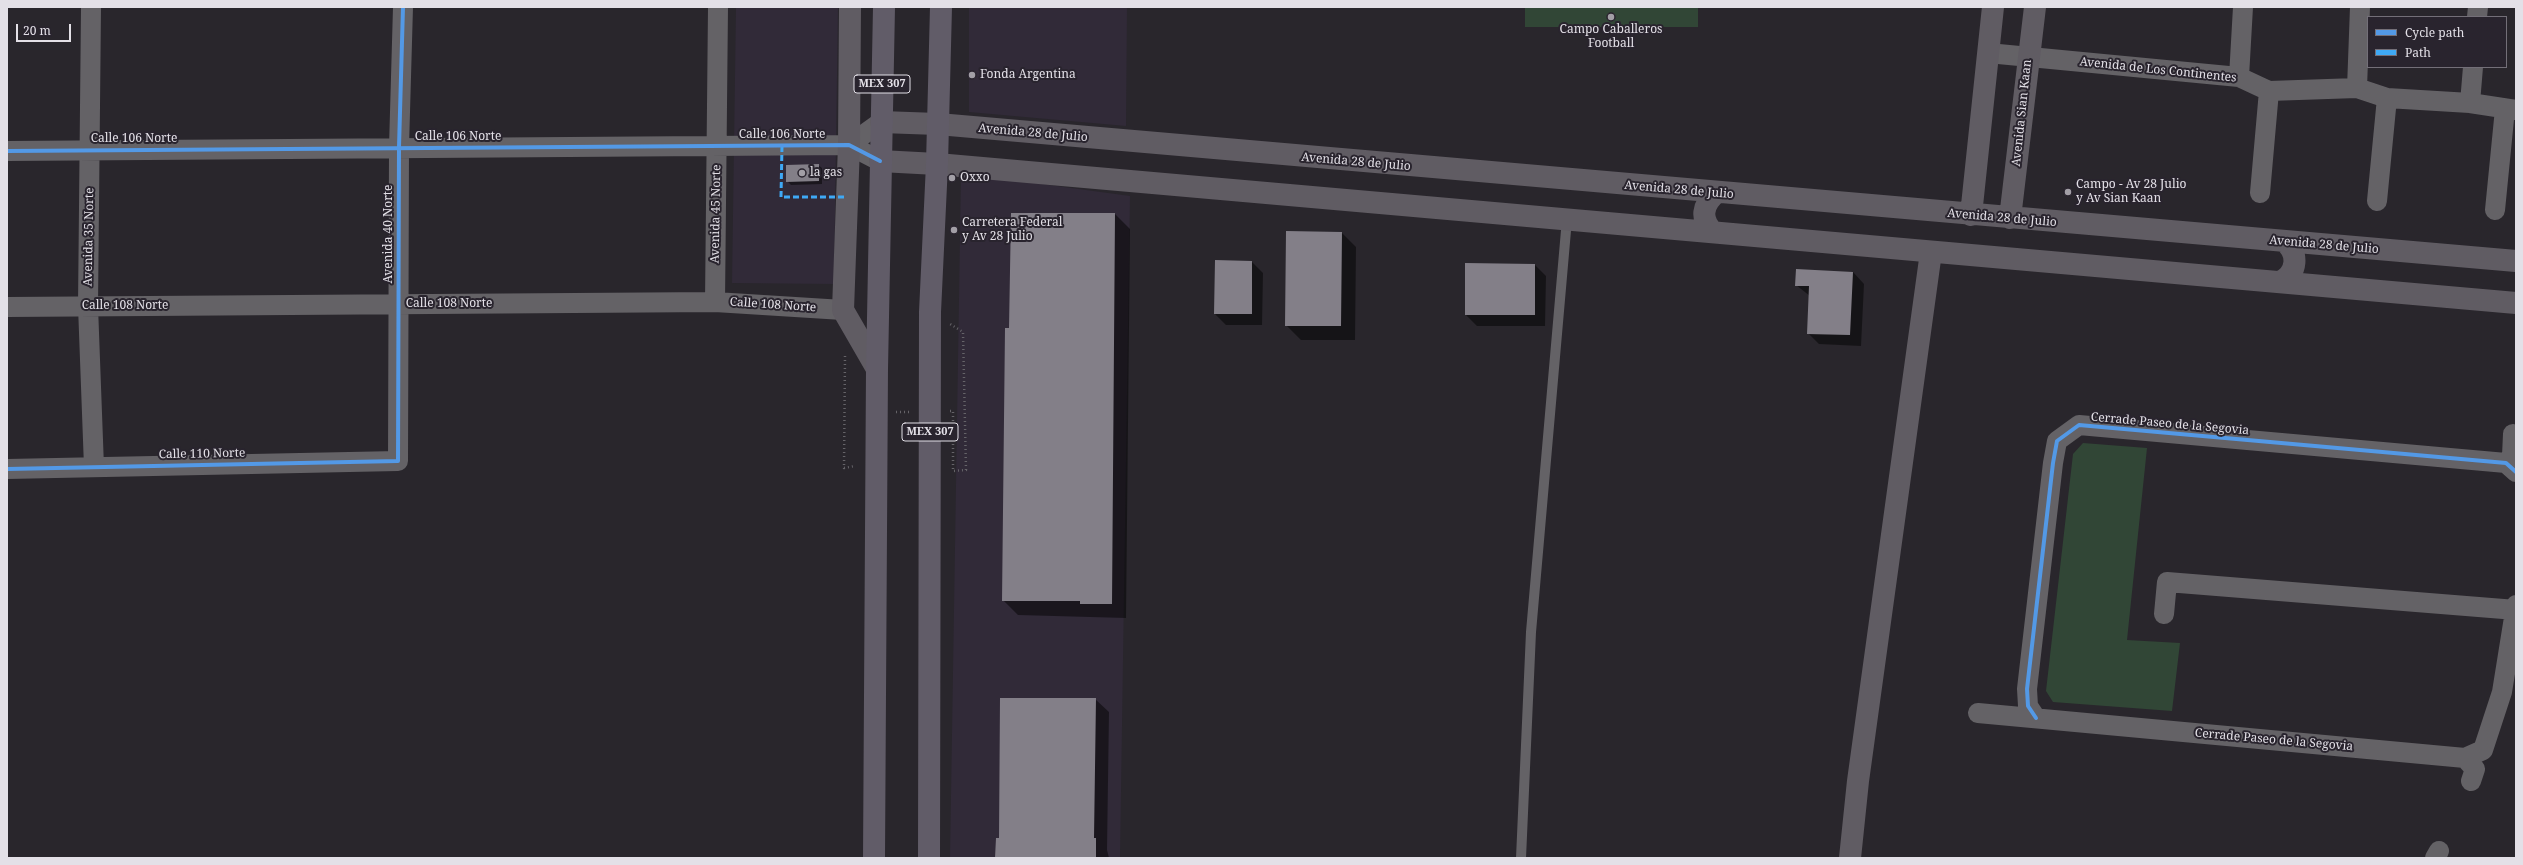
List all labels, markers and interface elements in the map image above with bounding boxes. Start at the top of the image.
marker: Campo Caballeros Football [1606,12,1616,22]
scale bar [18,16,73,42]
legend [2367,16,2507,68]
text: 20 m [23,22,51,39]
place label: Campo Caballeros Football [1560,23,1662,51]
text: Cycle path [2405,24,2464,41]
text: Path [2405,44,2431,61]
street label: Avenida de Los Continentes [2079,55,2237,85]
street label: Avenida Sian Kaan [2009,59,2035,167]
place label: Fonda Argentina [980,68,1076,82]
marker: Fonda Argentina [967,70,977,80]
road number: MEX 307 [854,75,910,93]
street label: Avenida 28 de Julio [978,121,1088,145]
street label: Calle 106 Norte [739,128,825,142]
street label: Calle 106 Norte [415,130,501,144]
street label: Calle 106 Norte [91,132,177,146]
street label: Avenida 28 de Julio [1301,150,1411,174]
street label: Avenida 45 Norte [708,164,724,264]
place label: la gas [810,166,842,180]
marker: la gas [797,168,807,178]
place label: Oxxo [960,171,990,185]
marker: Oxxo [947,173,957,183]
street label: Avenida 28 de Julio [1624,178,1734,202]
place label: Campo - Av 28 Julio y Av Sian Kaan [2076,178,2186,206]
street label: Avenida 40 Norte [382,185,396,283]
street label: Avenida 35 Norte [81,187,97,287]
marker: Campo - Av 28 Julio y Av Sian Kaan [2063,187,2073,197]
street label: Avenida 28 de Julio [1947,206,2057,230]
place label: Carretera Federal y Av 28 Julio [962,216,1062,244]
marker: Carretera Federal y Av 28 Julio [949,225,959,235]
street label: Avenida 28 de Julio [2269,233,2379,257]
street label: Calle 108 Norte [729,295,817,315]
street label: Calle 108 Norte [406,297,492,311]
street label: Calle 108 Norte [82,299,168,313]
street label: Cerrade Paseo de la Segovia [2090,410,2250,438]
road number: MEX 307 [902,423,958,441]
street label: Calle 110 Norte [159,446,245,462]
street label: Cerrade Paseo de la Segovia [2194,726,2354,754]

